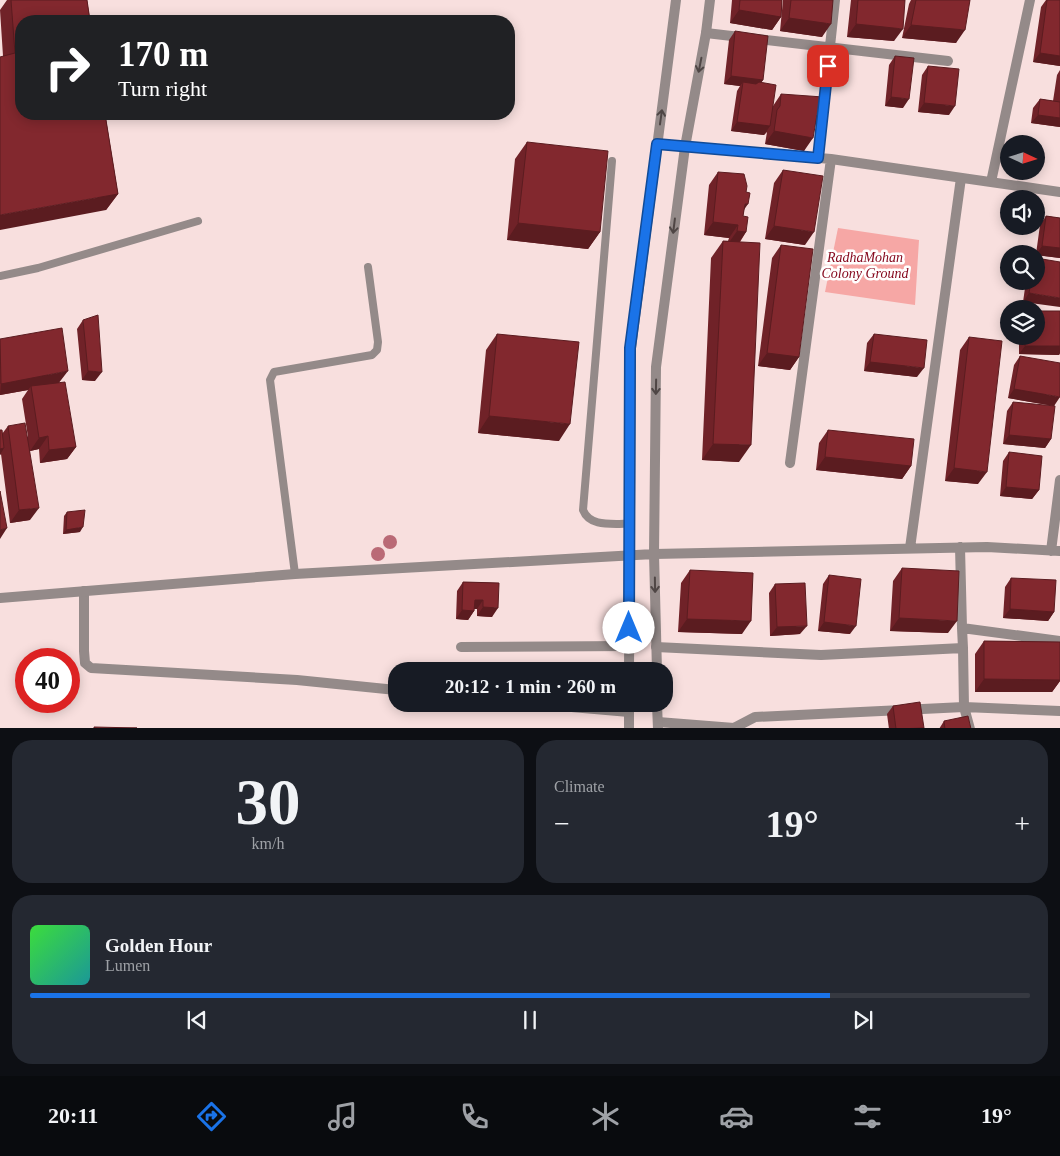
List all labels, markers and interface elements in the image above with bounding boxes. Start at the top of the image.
icon: right [35,35,100,100]
text: 170 m [118,35,208,74]
pin [807,45,849,87]
icon: arrive [814,52,842,80]
one-way arrow [695,57,704,73]
text: Turn right [118,76,207,101]
one-way arrow [656,109,666,125]
north arrow [1000,135,1045,180]
map controls [1000,135,1045,345]
button: sound [1000,190,1045,235]
one-way arrow [669,218,679,234]
button: search [1000,245,1045,290]
park label: RadhaMohan Colony Ground [822,250,909,281]
button: layers [1000,300,1045,345]
one-way arrow [651,378,661,395]
one-way arrow [650,576,660,592]
position arrow [602,601,654,653]
speed limit sign: 40 [15,648,80,713]
text: 20:12 · 1 min · 260 m [445,676,616,697]
text: 30 [236,766,301,838]
text: Climate [554,778,605,795]
text: 19° [765,803,819,845]
text: − [554,808,570,839]
text: + [1014,808,1030,839]
text: km/h [252,835,284,852]
text: Golden Hour [105,935,212,956]
text: Lumen [105,957,150,974]
icon: previous [183,1006,211,1034]
icon: pause [516,1006,544,1034]
icon: next [849,1006,877,1034]
icon: directions [194,1099,229,1134]
icon: music [325,1099,360,1134]
icon: phone [457,1099,492,1134]
icon: climate [588,1099,623,1134]
icon: car [719,1099,754,1134]
icon: filters [850,1099,885,1134]
text: 20:11 [48,1103,98,1128]
text: 19° [981,1103,1012,1128]

